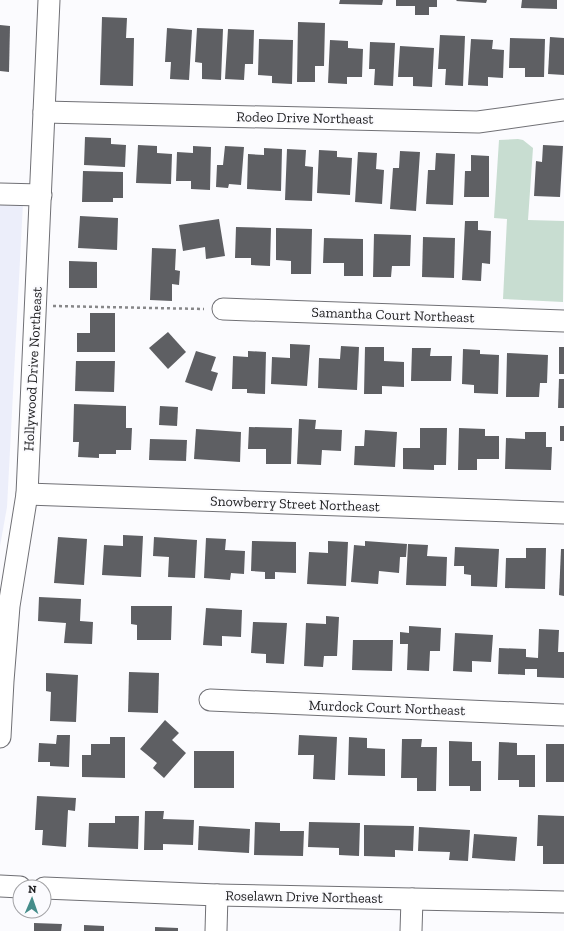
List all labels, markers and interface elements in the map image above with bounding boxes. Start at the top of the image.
street label: Rodeo Drive Northeast [236,108,375,128]
street label: Hollywood Drive Northeast [20,286,46,452]
street label: Samantha Court Northeast [311,304,476,326]
street label: Snowberry Street Northeast [210,493,381,515]
street label: Murdock Court Northeast [308,697,466,719]
north arrow [12,879,52,919]
text: N [28,883,37,896]
street label: Roselawn Drive Northeast [225,887,384,907]

